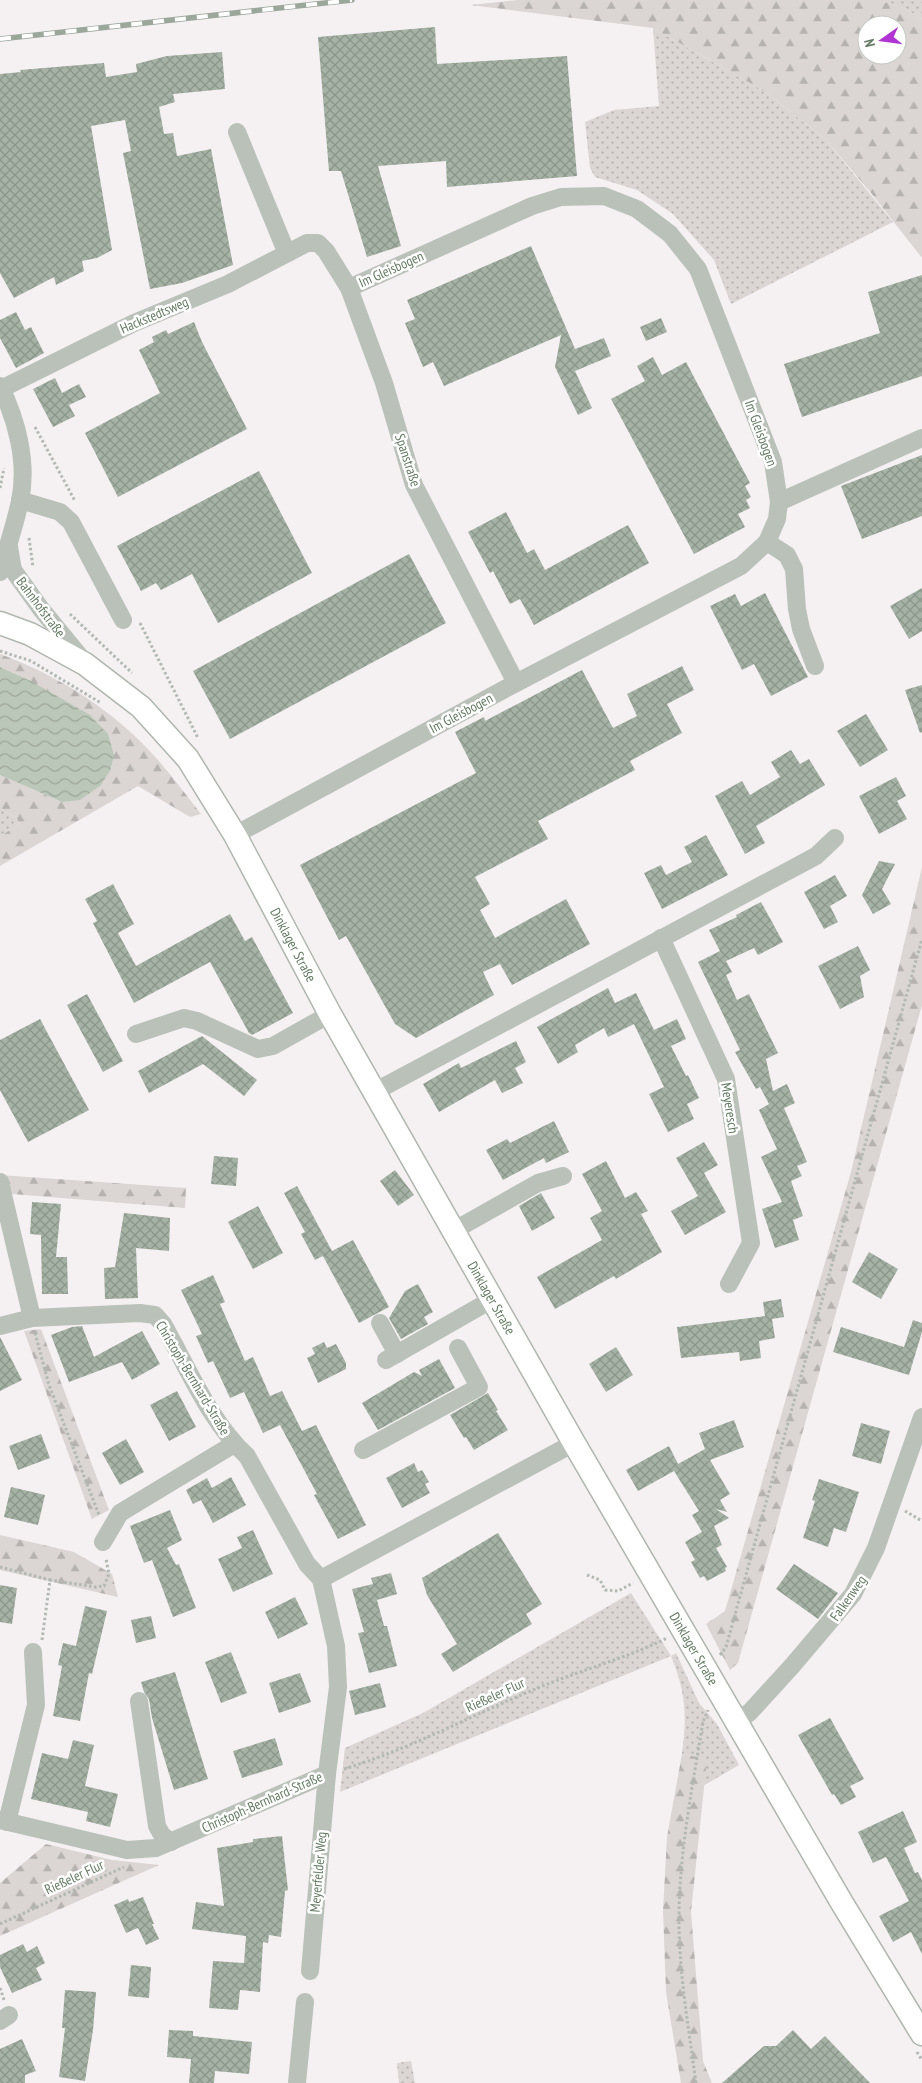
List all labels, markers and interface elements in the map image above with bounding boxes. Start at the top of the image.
north arrow [857,15,907,65]
text: N [860,37,879,49]
street label: Im Gleisbogen [356,247,426,291]
street label: Hackstedtsweg [117,293,191,337]
street label: Im Gleisbogen [741,397,781,469]
street label: Spanstraße [391,431,425,489]
street label: Bahnhofstraße [13,573,70,641]
street label: Im Gleisbogen [426,689,496,737]
street label: Dinklager Straße [266,905,320,985]
street label: Meyeresch [717,1081,743,1135]
street label: Dinklager Straße [464,1258,520,1338]
street label: Christoph-Bernhard-Straße [152,1318,234,1439]
street label: Falkenweg [826,1572,870,1624]
street label: Dinklager Straße [666,1609,722,1689]
street label: Rießeler Flur [463,1673,527,1716]
street label: Christoph-Bernhard-Straße [199,1767,325,1837]
street label: Meyerfelder Weg [306,1831,330,1913]
street label: Rießeler Flur [42,1855,106,1898]

